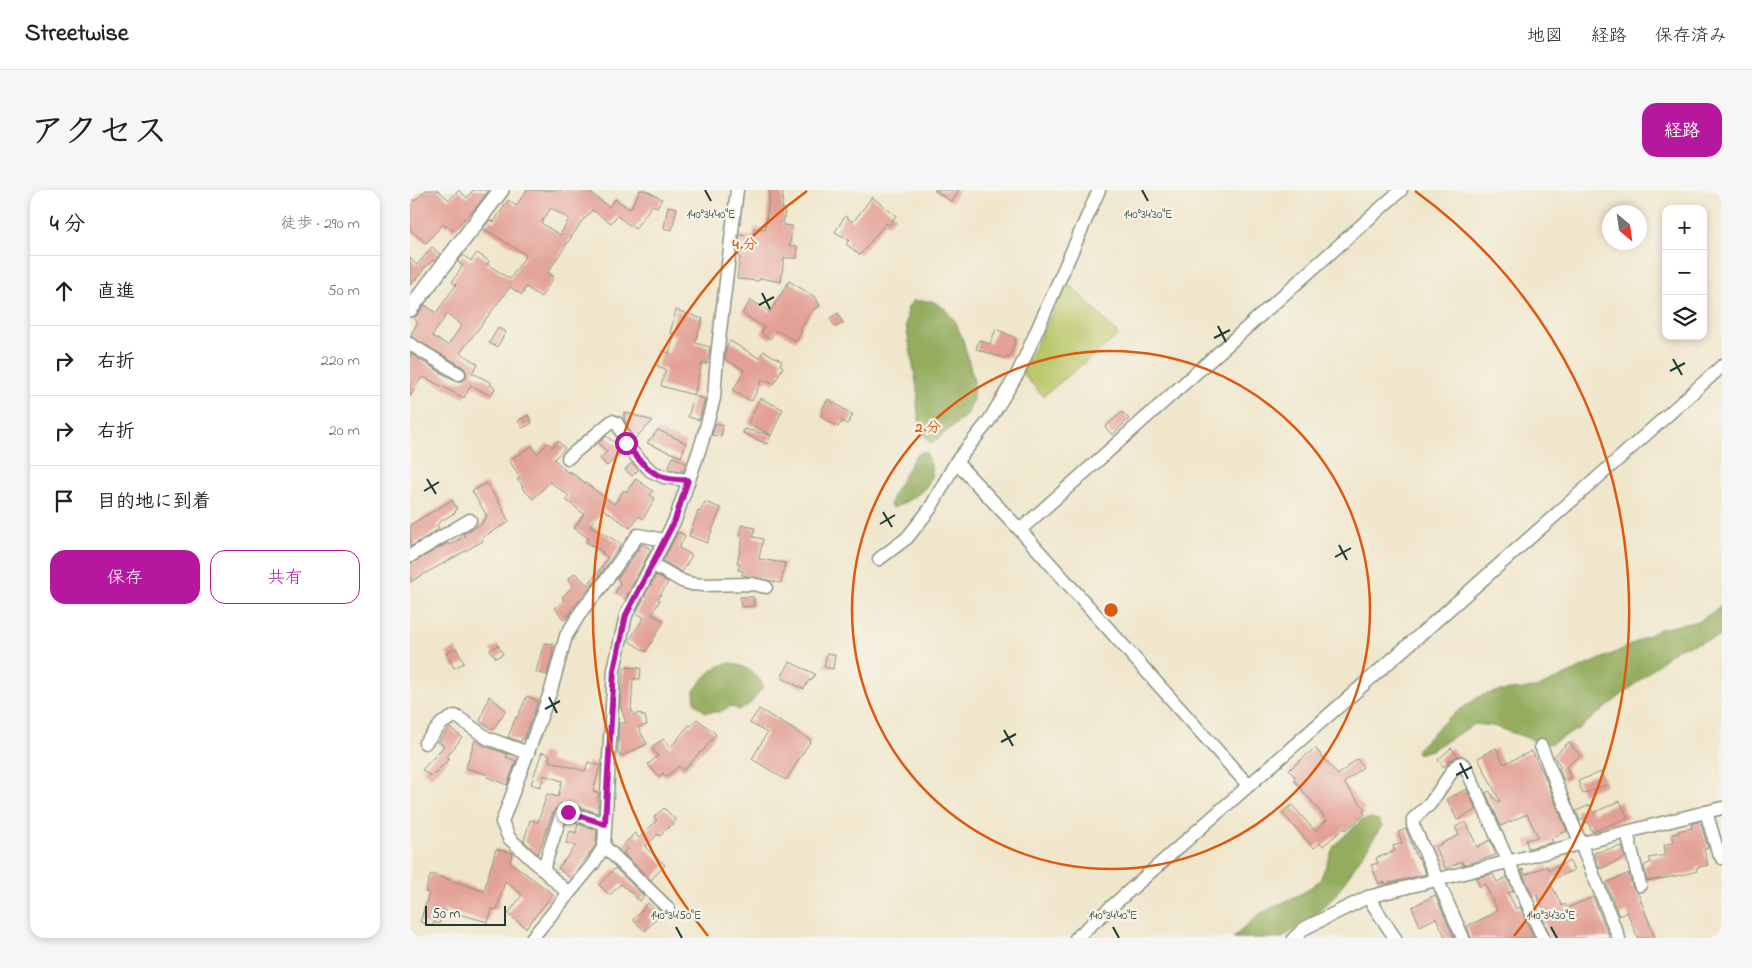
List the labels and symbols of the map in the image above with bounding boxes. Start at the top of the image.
north arrow [1602,205,1647,250]
text: 140°34'40"E [687,206,735,224]
text: 140°34'30"E [1124,206,1172,224]
text: 4 分 [732,234,757,256]
text: 2 分 [914,417,941,439]
route start [615,432,638,455]
centre of rings [1102,601,1120,619]
route end [557,801,580,824]
scale bar [425,903,506,926]
text: 140°34'50"E [651,907,701,925]
text: 140°34'40"E [1089,907,1137,925]
text: 140°34'30"E [1527,907,1575,925]

